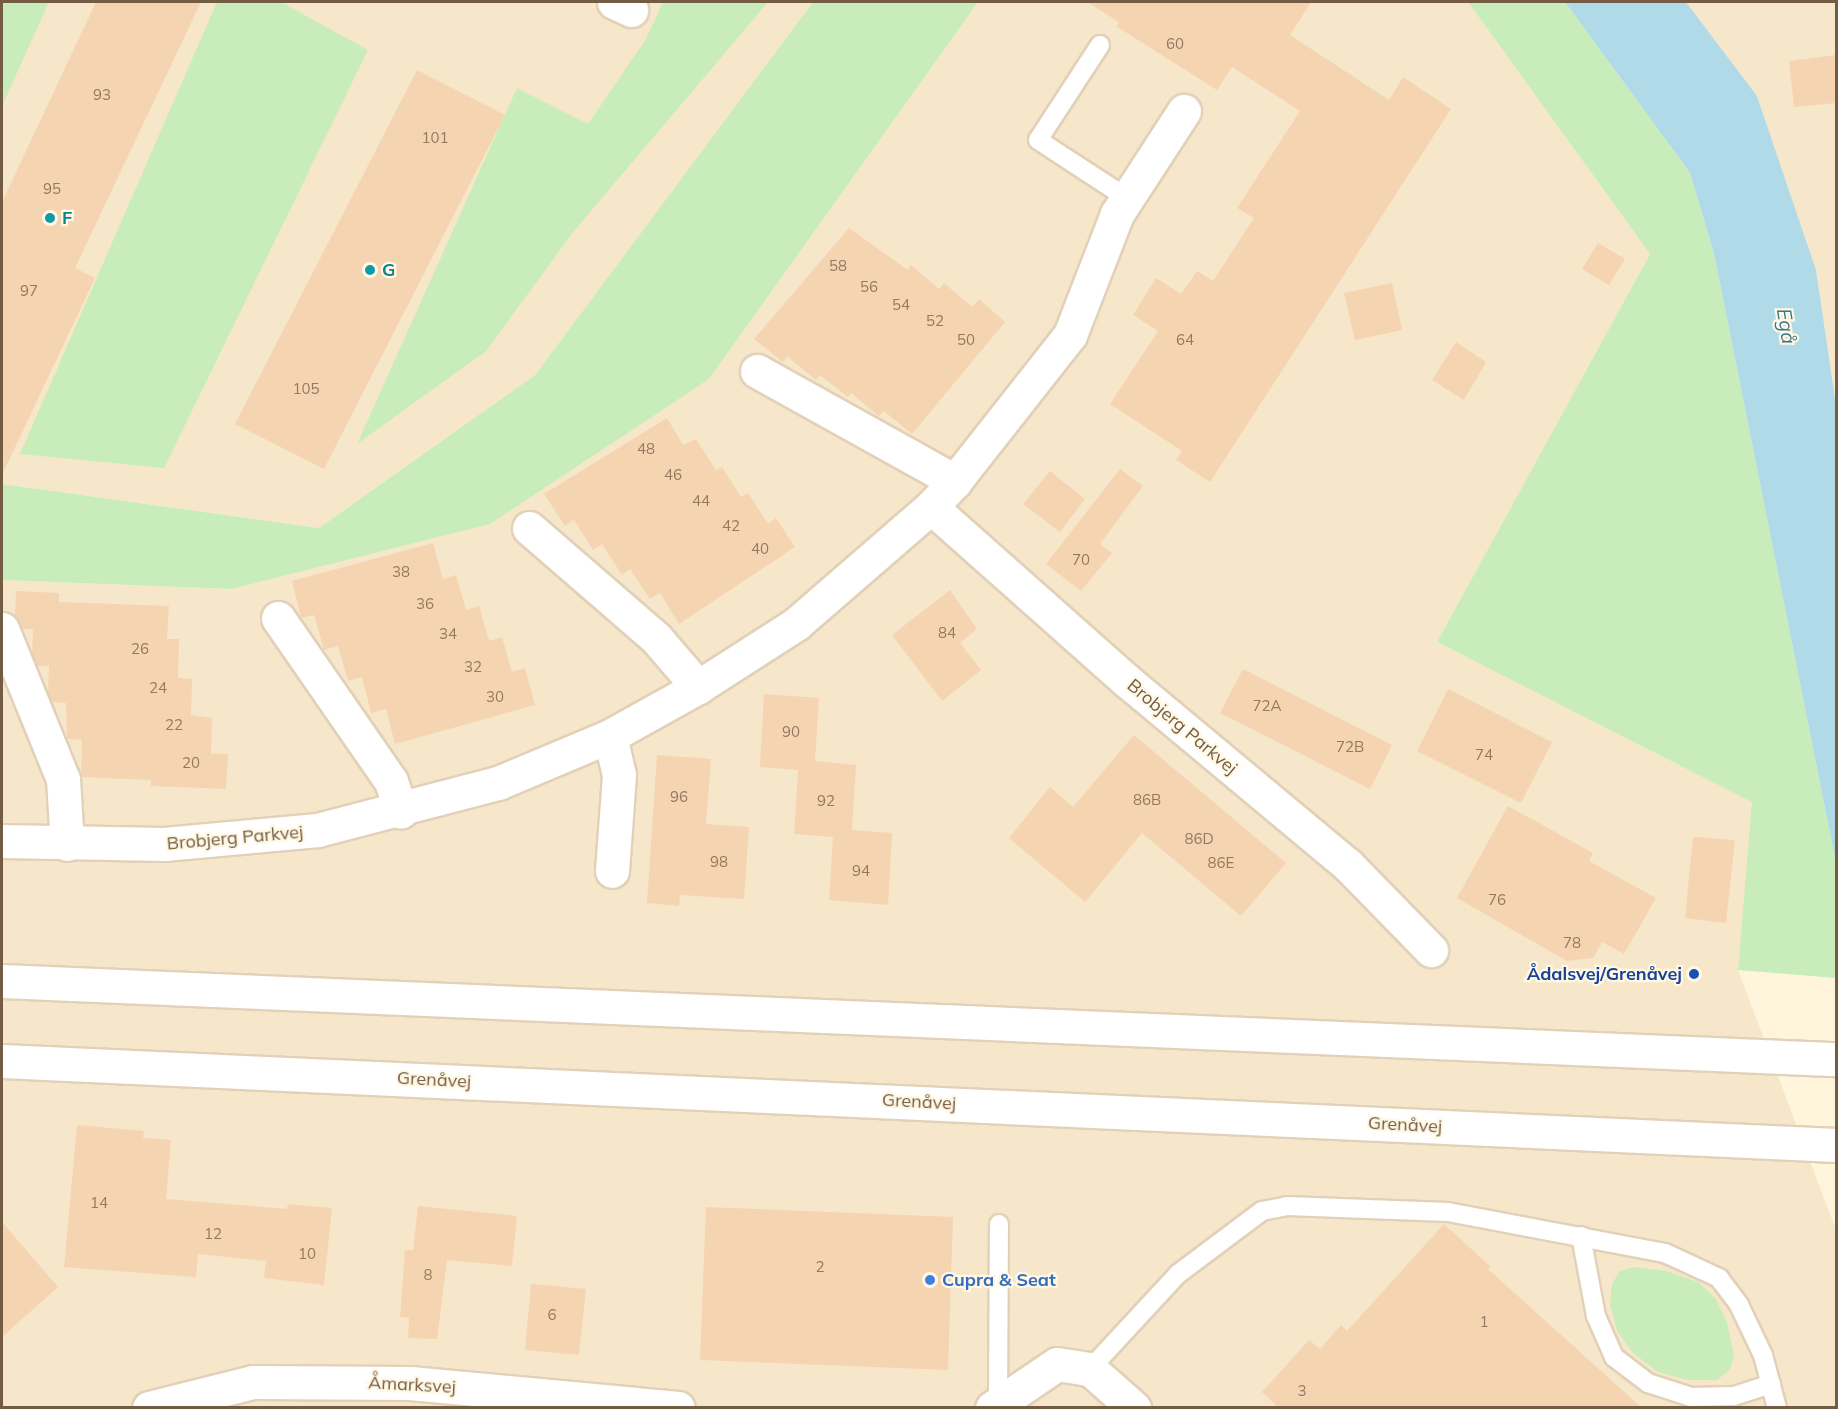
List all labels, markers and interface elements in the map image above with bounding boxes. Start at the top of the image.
house number: 60 [1166,35,1184,53]
house number: 93 [93,86,111,104]
house number: 101 [422,129,448,147]
house number: 95 [43,180,61,198]
place label: F [62,207,72,229]
marker: F [43,211,57,225]
house number: 58 [829,257,847,275]
place label: G [382,259,395,281]
marker: G [363,263,377,277]
house number: 56 [860,278,878,296]
house number: 97 [20,282,38,300]
house number: 54 [892,296,910,314]
water label: Egå [1772,306,1802,346]
house number: 52 [926,312,944,330]
house number: 50 [957,331,975,349]
house number: 64 [1176,331,1194,349]
house number: 105 [293,380,319,398]
house number: 48 [637,440,655,458]
house number: 46 [664,466,682,484]
house number: 44 [692,492,710,510]
house number: 42 [722,517,740,535]
house number: 40 [751,540,769,558]
house number: 70 [1072,551,1090,569]
house number: 38 [392,563,410,581]
house number: 36 [416,595,434,613]
house number: 84 [938,624,956,642]
house number: 34 [439,625,457,643]
house number: 26 [131,640,149,658]
house number: 32 [464,658,482,676]
street label: Brobjerg Parkvej [1123,675,1241,779]
house number: 24 [149,679,167,697]
house number: 30 [486,688,504,706]
house number: 72A [1252,697,1282,715]
house number: 22 [165,716,183,734]
house number: 90 [782,723,800,741]
house number: 72B [1336,738,1364,756]
house number: 74 [1475,746,1493,764]
house number: 20 [182,754,200,772]
house number: 96 [670,788,688,806]
house number: 86B [1133,791,1161,809]
house number: 92 [817,792,835,810]
street label: Brobjerg Parkvej [166,821,304,855]
house number: 86D [1184,830,1214,848]
house number: 98 [710,853,728,871]
house number: 86E [1208,854,1234,872]
house number: 94 [852,862,870,880]
house number: 76 [1488,891,1506,909]
house number: 78 [1563,934,1581,952]
place label: Ådalsvej/Grenåvej [1527,963,1682,985]
marker: Ådalsvej/Grenåvej [1687,967,1701,981]
street label: Grenåvej [396,1067,472,1093]
street label: Grenåvej [881,1089,957,1115]
street label: Grenåvej [1367,1112,1443,1138]
house number: 14 [90,1194,108,1212]
house number: 12 [204,1225,222,1243]
house number: 10 [298,1245,316,1263]
house number: 2 [816,1258,824,1276]
house number: 8 [424,1266,432,1284]
place label: Cupra & Seat [942,1269,1056,1291]
marker: Cupra & Seat [923,1273,937,1287]
house number: 6 [548,1306,556,1324]
house number: 1 [1480,1313,1488,1331]
street label: Åmarksvej [368,1372,456,1398]
house number: 3 [1298,1382,1306,1400]

